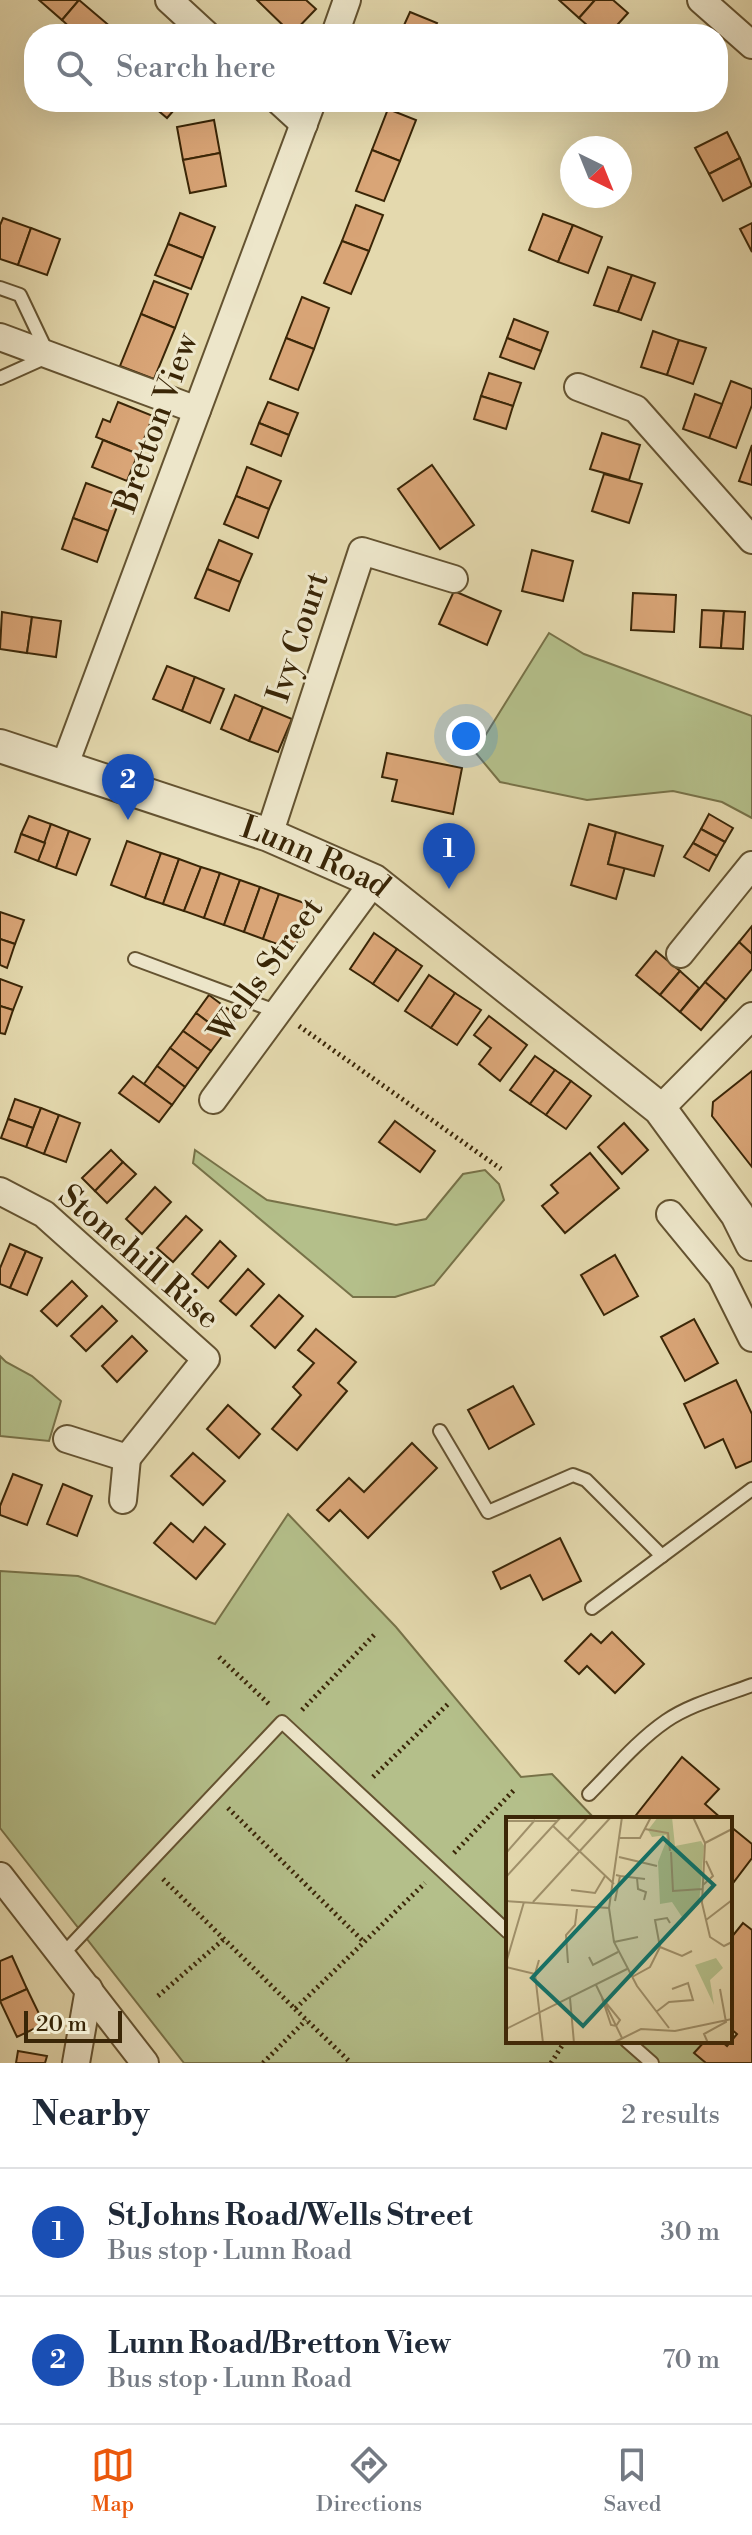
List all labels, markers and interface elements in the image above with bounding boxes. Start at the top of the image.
search box [24,24,728,112]
icon: search [52,46,96,90]
text: Search here [116,49,276,87]
north arrow [560,136,632,208]
street label: Bretton View [105,327,207,519]
street label: Ivy Court [258,567,338,707]
your location [446,716,486,756]
pin: 2 [102,754,154,820]
street label: Lunn Road [236,807,398,906]
pin: 1 [423,823,475,889]
street label: Wells Street [199,890,332,1051]
street label: Stonehill Rise [50,1176,228,1338]
inset map [506,1817,732,2043]
scale bar [24,2007,122,2043]
text: 20 m [36,2011,87,2038]
text: Nearby [32,2094,150,2136]
text: 2 results [621,2099,720,2131]
text: St Johns Road/Wells Street [108,2197,473,2235]
text: 1 [52,2216,64,2248]
text: 30 m [660,2216,720,2248]
text: Bus stop · Lunn Road [108,2235,352,2267]
text: Lunn Road/Bretton View [108,2325,450,2363]
text: 2 [50,2344,66,2376]
text: 70 m [662,2344,720,2376]
text: Bus stop · Lunn Road [108,2363,352,2395]
tab: Map [91,2443,135,2518]
tab: Directions [316,2443,422,2518]
tab: Saved [604,2443,661,2518]

